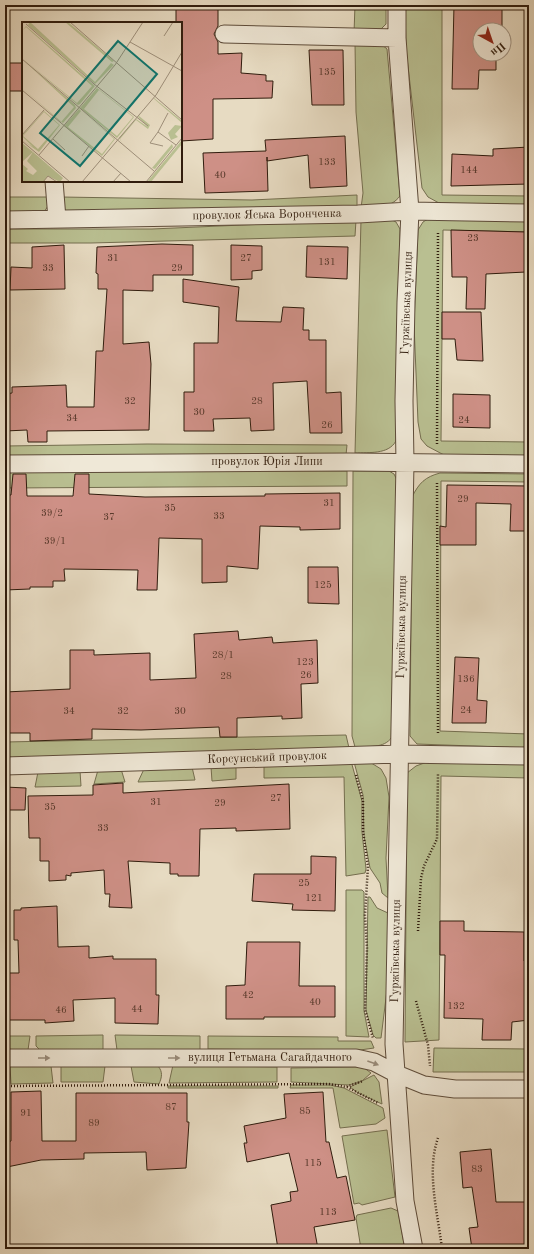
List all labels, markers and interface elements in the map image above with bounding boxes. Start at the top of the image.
inset map [22,22,182,182]
north arrow [472,22,512,62]
text: Пн [488,39,507,58]
house number: 135 [318,67,336,77]
house number: 133 [318,157,336,167]
house number: 144 [460,165,478,175]
house number: 40 [214,170,226,180]
street label: провулок Яська Воронченка [192,208,342,222]
house number: 23 [467,233,479,243]
street label: Гуржіївська вулиця [398,251,415,355]
house number: 31 [107,253,119,263]
house number: 27 [240,253,252,263]
house number: 131 [318,257,336,267]
house number: 33 [42,263,54,273]
house number: 29 [171,263,183,273]
house number: 32 [124,396,136,406]
house number: 28 [251,396,263,406]
house number: 30 [193,407,205,417]
house number: 34 [66,413,78,423]
house number: 24 [458,415,470,425]
house number: 26 [321,420,333,430]
street label: провулок Юрія Липи [211,455,323,468]
house number: 29 [457,494,469,504]
house number: 31 [323,498,335,508]
house number: 35 [164,503,176,513]
house number: 39/2 [41,508,63,518]
house number: 33 [213,511,225,521]
house number: 37 [103,512,115,522]
house number: 39/1 [44,536,66,546]
street label: Гуржіївська вулиця [394,575,409,679]
house number: 125 [314,580,332,590]
house number: 28/1 [212,650,234,660]
house number: 123 [296,657,314,667]
house number: 26 [300,670,312,680]
house number: 28 [220,671,232,681]
house number: 136 [457,674,475,684]
house number: 24 [460,705,472,715]
house number: 34 [63,706,75,716]
house number: 32 [117,706,129,716]
house number: 30 [174,706,186,716]
street label: Корсунський провулок [207,750,327,766]
house number: 27 [270,793,282,803]
house number: 31 [150,797,162,807]
house number: 29 [214,798,226,808]
house number: 35 [44,802,56,812]
house number: 33 [97,823,109,833]
house number: 25 [298,878,310,888]
house number: 121 [305,893,323,903]
street label: Гуржіївська вулиця [388,899,403,1003]
house number: 42 [242,990,254,1000]
house number: 40 [309,997,321,1007]
house number: 132 [447,1001,465,1011]
house number: 44 [131,1004,143,1014]
house number: 46 [55,1005,67,1015]
street label: вулиця Гетьмана Сагайдачного [188,1052,352,1064]
one-way arrow [38,1055,51,1061]
one-way arrow [168,1055,181,1061]
one-way arrow [368,1060,380,1066]
house number: 87 [165,1102,177,1112]
house number: 85 [299,1106,311,1116]
house number: 91 [20,1108,32,1118]
house number: 89 [88,1118,100,1128]
house number: 115 [304,1158,322,1168]
house number: 83 [471,1164,483,1174]
house number: 113 [319,1207,337,1217]

